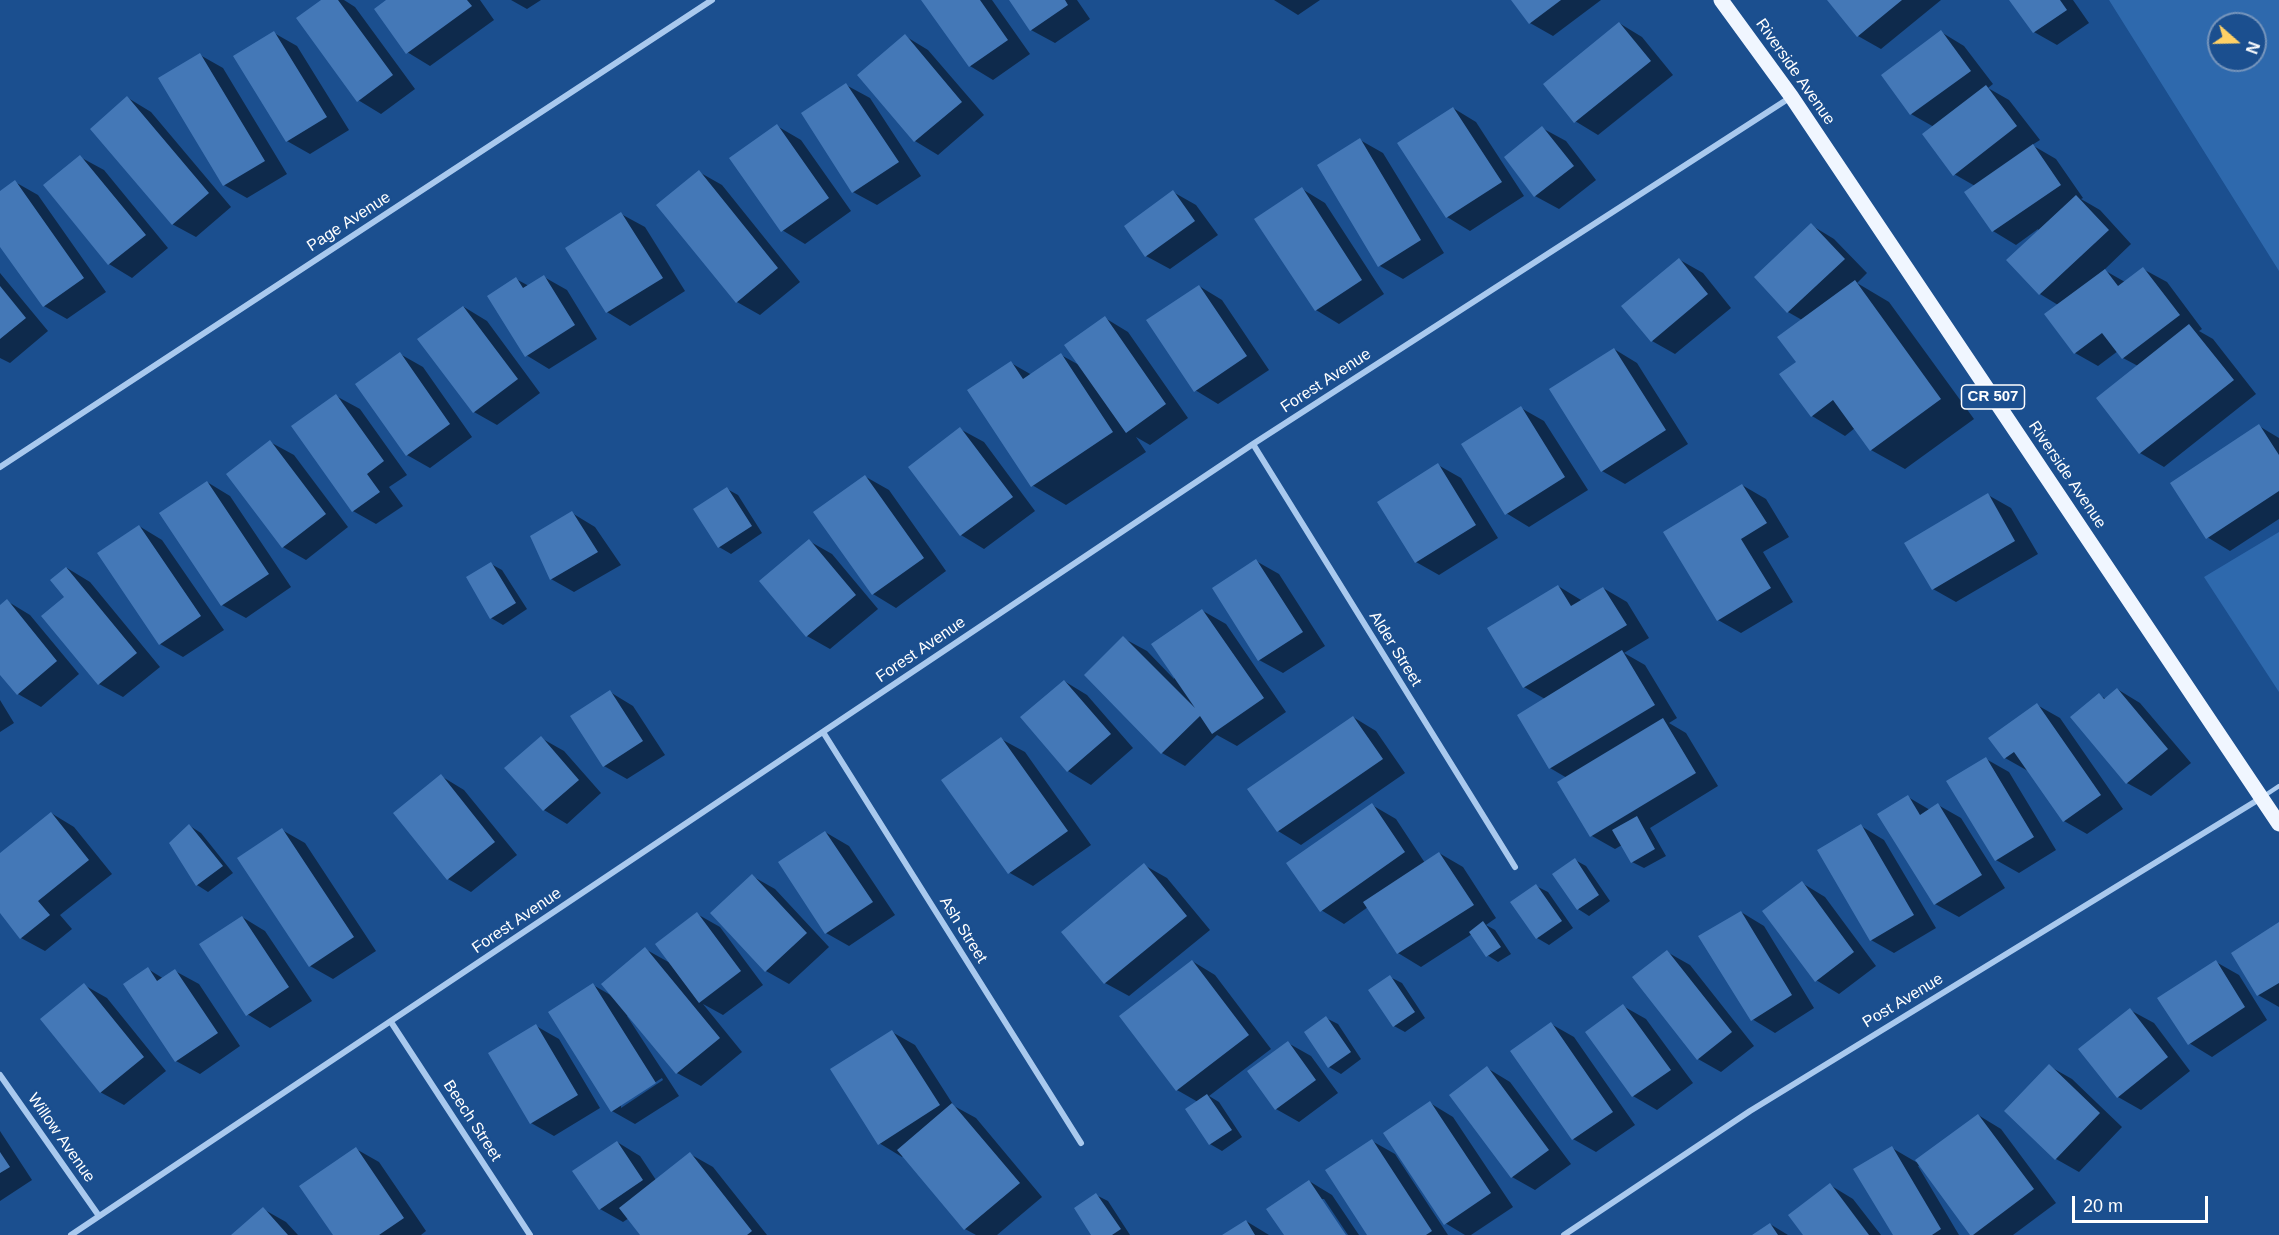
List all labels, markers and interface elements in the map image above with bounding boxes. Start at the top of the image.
north arrow [2207,12,2267,72]
street label: Riverside Avenue [1751,15,1839,129]
text: N [2243,39,2262,56]
street label: Page Avenue [304,188,394,256]
street label: Forest Avenue [1277,345,1375,417]
road number: CR 507 [1962,385,2024,409]
street label: Riverside Avenue [2024,418,2110,532]
street label: Alder Street [1364,608,1426,690]
street label: Forest Avenue [873,613,969,687]
street label: Forest Avenue [469,884,565,958]
street label: Ash Street [935,893,991,967]
street label: Post Avenue [1859,969,1947,1033]
street label: Beech Street [439,1077,505,1165]
street label: Willow Avenue [23,1090,99,1186]
scale bar [2075,1184,2212,1222]
text: 20 m [2083,1196,2123,1216]

